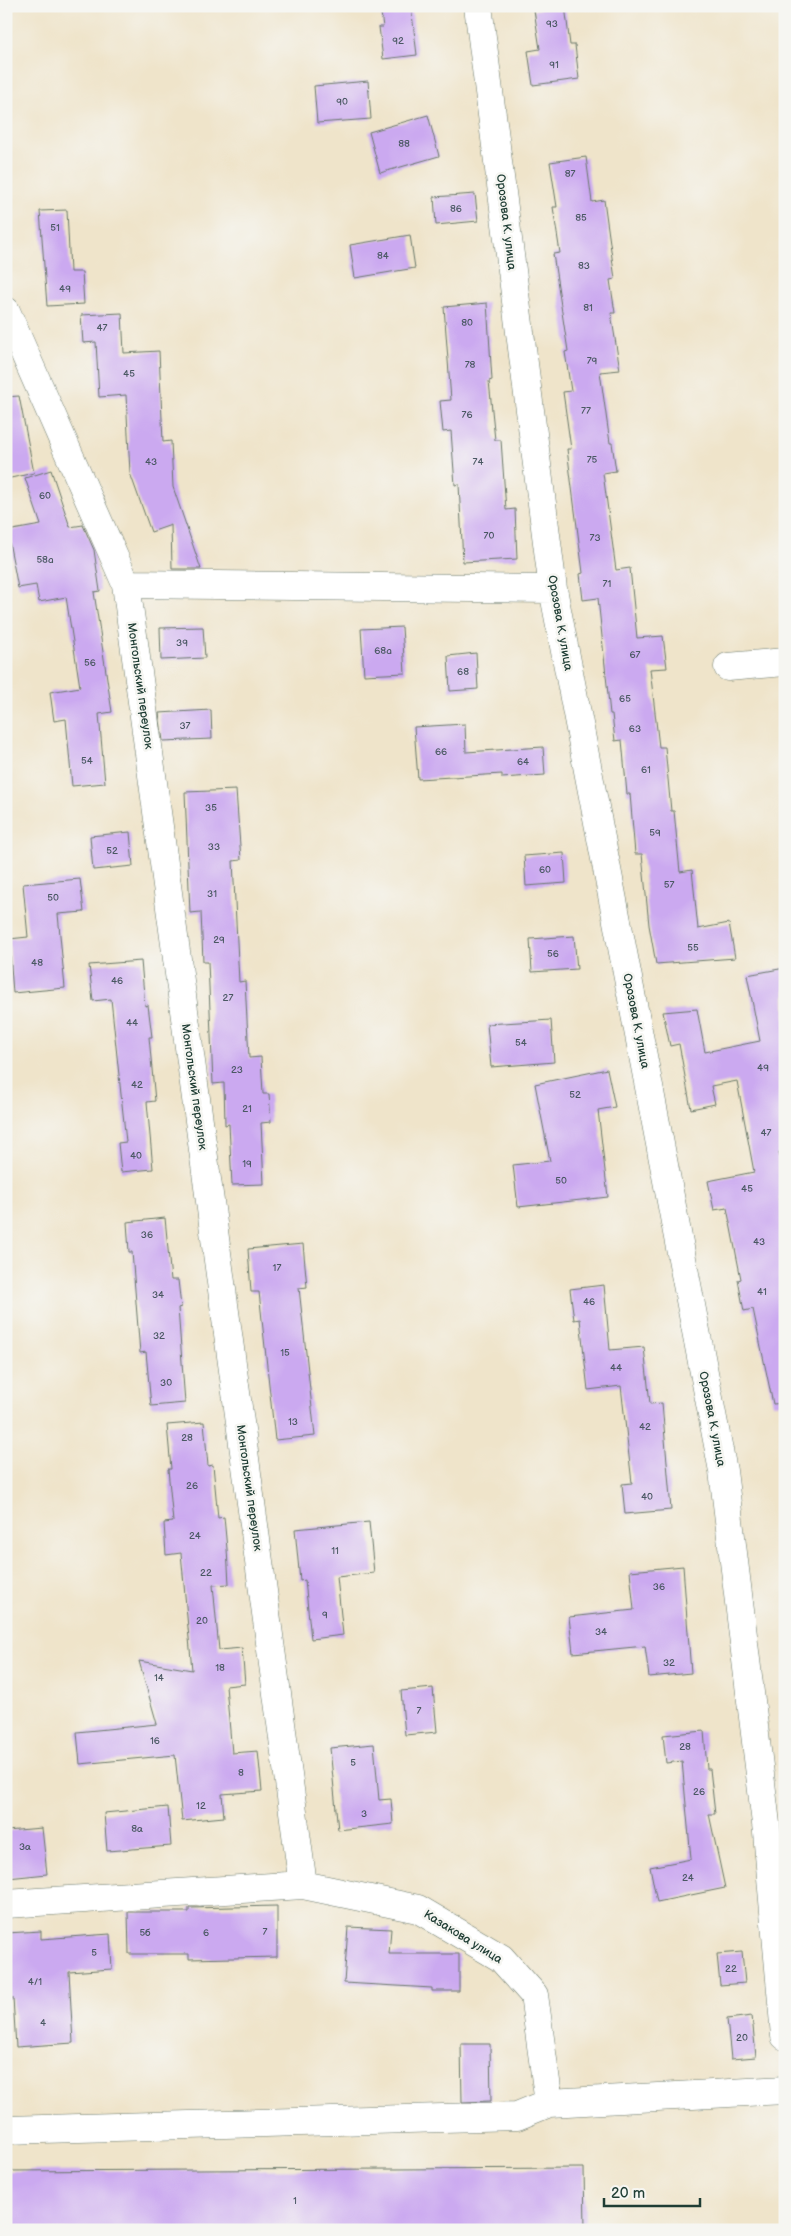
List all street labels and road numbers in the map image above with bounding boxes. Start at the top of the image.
street label: Орозова К. улица [493,173,519,271]
street label: Орозова К. улица [544,574,576,672]
street label: Монгольский переулок [124,622,156,751]
street label: Орозова К. улица [619,972,653,1070]
street label: Монгольский переулок [178,1023,210,1152]
street label: Орозова К. улица [695,1370,729,1468]
street label: Монгольский переулок [233,1424,265,1553]
street label: Казакова улица [421,1907,505,1967]

